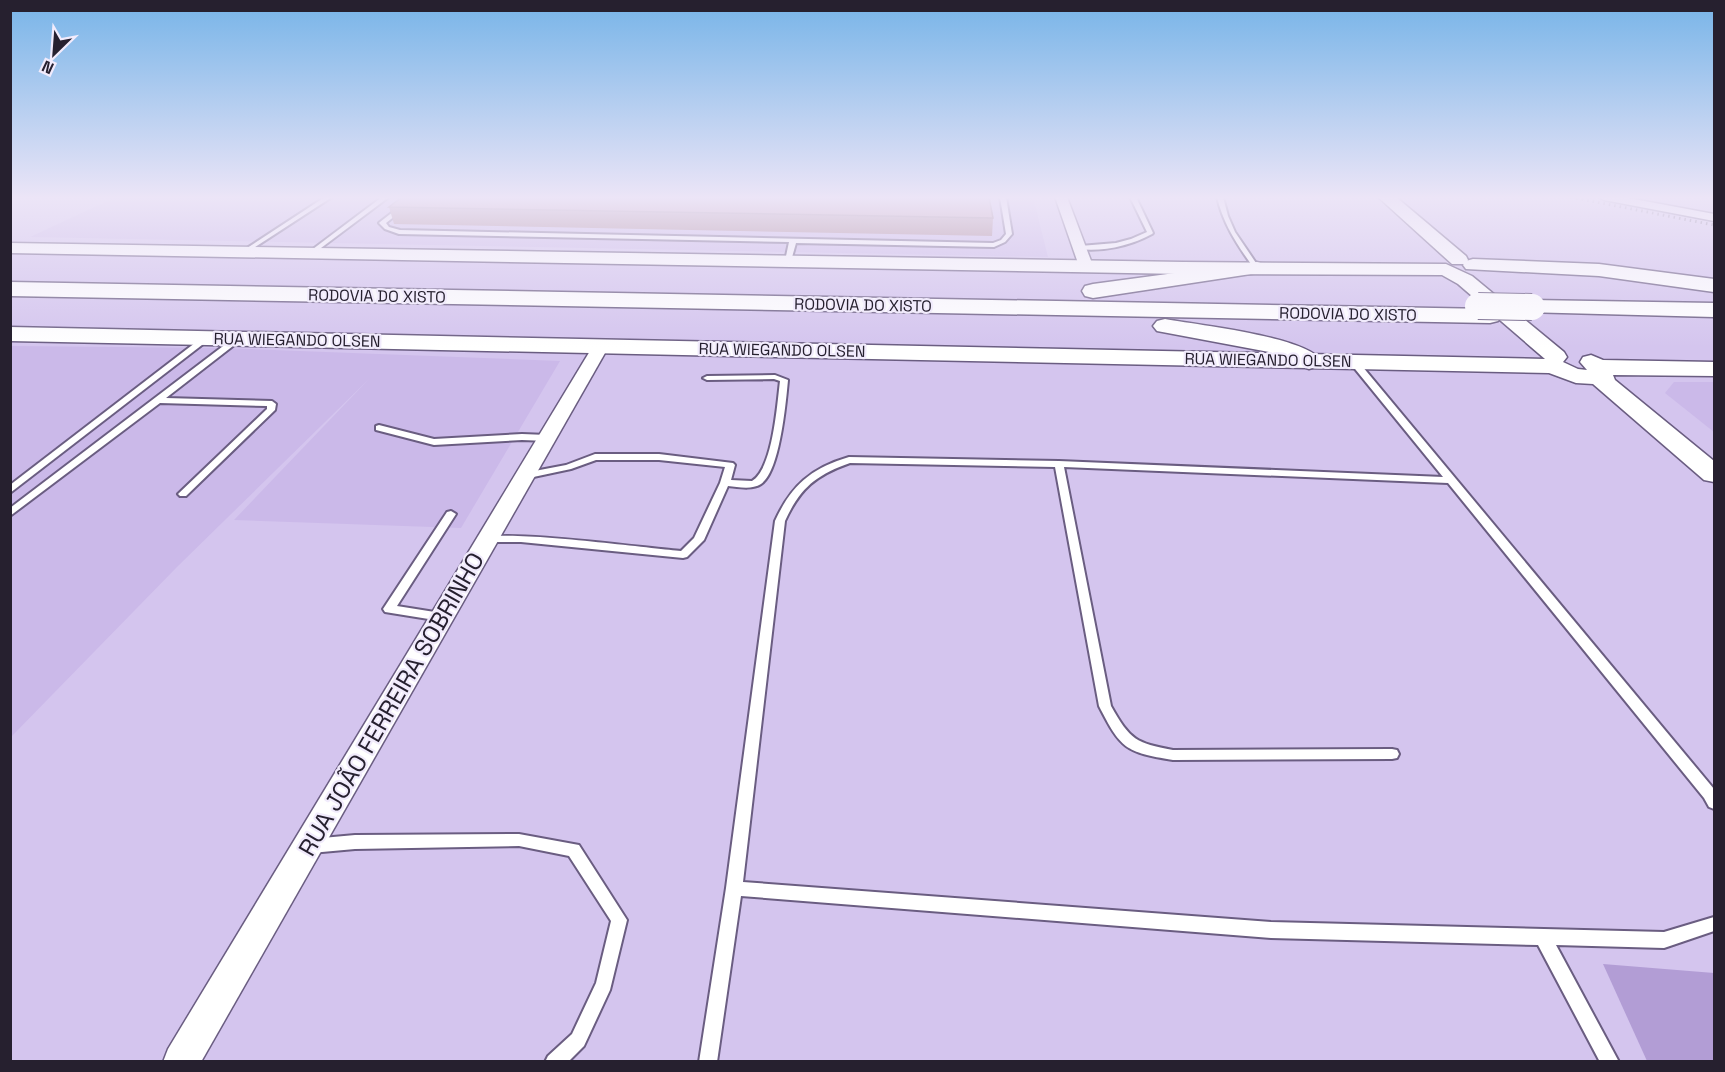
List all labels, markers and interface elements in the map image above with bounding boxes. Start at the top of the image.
north arrow [24,24,84,84]
text: N [39,55,57,79]
street label: RODOVIA DO XISTO [308,284,446,308]
street label: RODOVIA DO XISTO [794,293,932,317]
street label: RODOVIA DO XISTO [1279,302,1417,326]
street label: RUA WIEGANDO OLSEN [213,328,381,352]
street label: RUA WIEGANDO OLSEN [698,338,866,362]
street label: RUA WIEGANDO OLSEN [1184,348,1352,372]
street label: RUA JOÃO FERREIRA SOBRINHO [291,547,491,861]

